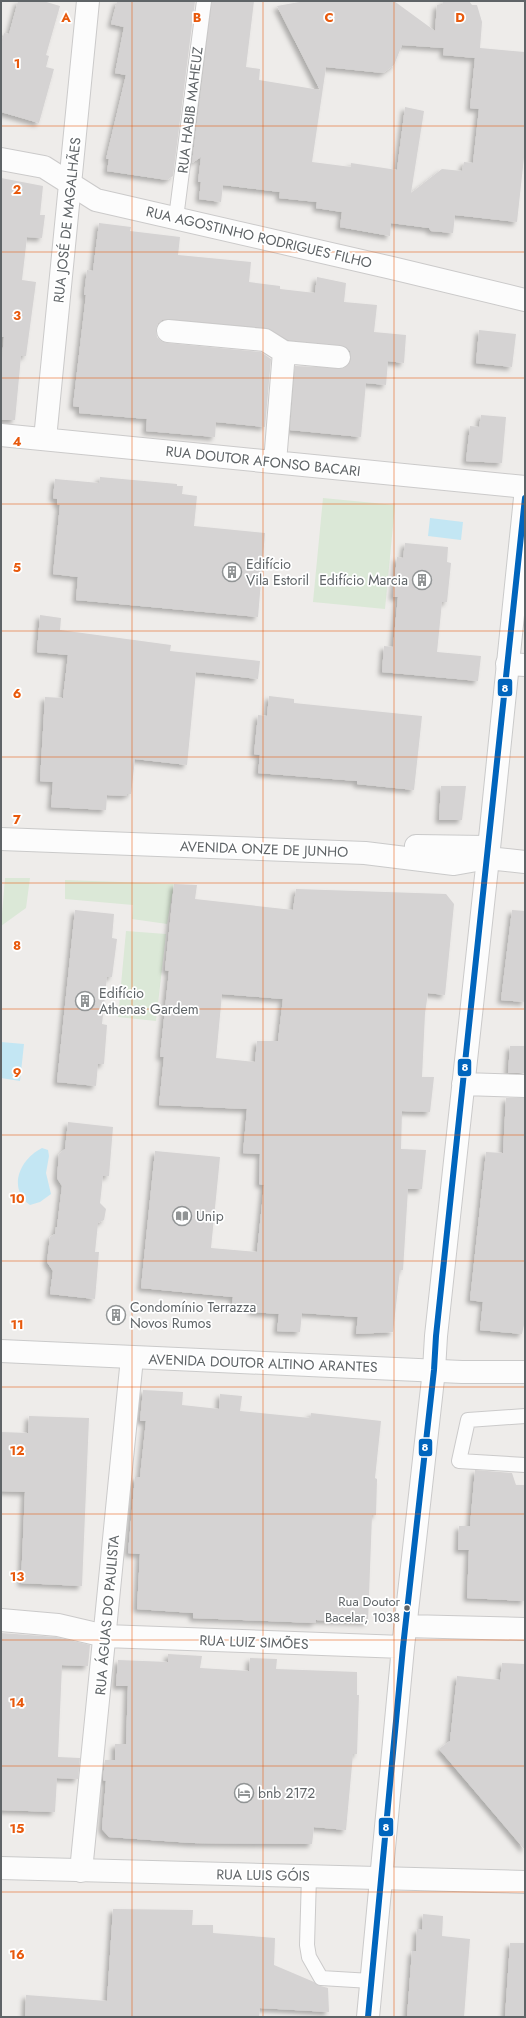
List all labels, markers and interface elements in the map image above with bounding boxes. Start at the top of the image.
text: A [60,8,71,27]
text: B [193,8,202,27]
text: C [324,8,334,27]
text: D [455,8,465,27]
street label: RUA HABIB MAHEUZ [172,45,208,174]
text: 1 [14,54,20,73]
street label: RUA JOSÉ DE MAGALHÃES [48,136,86,304]
text: 2 [13,180,21,199]
street label: RUA AGOSTINHO RODRIGUES FILHO [144,201,374,273]
text: 3 [13,306,21,325]
text: 4 [12,432,22,451]
street label: RUA DOUTOR AFONSO BACARI [165,441,361,481]
place label: Edifício Vila Estoril [246,554,309,590]
text: 5 [13,558,21,577]
building icon: Edifício Vila Estoril [221,561,243,583]
building icon: Edifício Marcia [411,569,433,591]
place label: Edifício Marcia [319,570,408,590]
line badge: 8 [497,678,513,697]
text: 8 [502,680,509,696]
text: 6 [13,684,22,703]
text: 7 [13,810,21,829]
street label: AVENIDA ONZE DE JUNHO [179,836,349,862]
text: 8 [13,936,21,955]
place label: Edifício Athenas Gardem [99,983,199,1019]
building icon: Edifício Athenas Gardem [74,990,96,1012]
line badge: 8 [457,1058,472,1077]
text: 8 [462,1059,469,1075]
text: 9 [13,1063,22,1082]
text: 10 [9,1189,25,1208]
library icon: Unip [171,1205,193,1227]
place label: Unip [196,1206,224,1226]
place label: Condomínio Terrazza Novos Rumos [130,1297,256,1333]
building icon: Condomínio Terrazza Novos Rumos [105,1304,127,1326]
text: 11 [10,1315,24,1334]
street label: AVENIDA DOUTOR ALTINO ARANTES [148,1349,378,1377]
line badge: 8 [418,1438,433,1457]
text: 8 [422,1439,429,1455]
text: 12 [9,1441,25,1460]
street label: RUA ÁGUAS DO PAULISTA [90,1533,124,1696]
text: 13 [10,1567,24,1586]
place label: Rua Doutor Bacelar, 1038 [325,1592,401,1627]
marker: Rua Doutor Bacelar, 1038 [402,1603,412,1613]
street label: RUA LUIZ SIMÕES [199,1630,309,1654]
text: 14 [9,1693,25,1712]
hotel icon: bnb 2172 [233,1782,255,1804]
place label: bnb 2172 [258,1783,315,1803]
line badge: 8 [378,1817,394,1837]
text: 15 [9,1819,25,1838]
text: 8 [383,1819,390,1835]
street label: RUA LUIS GÓIS [216,1864,310,1886]
text: 16 [9,1945,25,1964]

